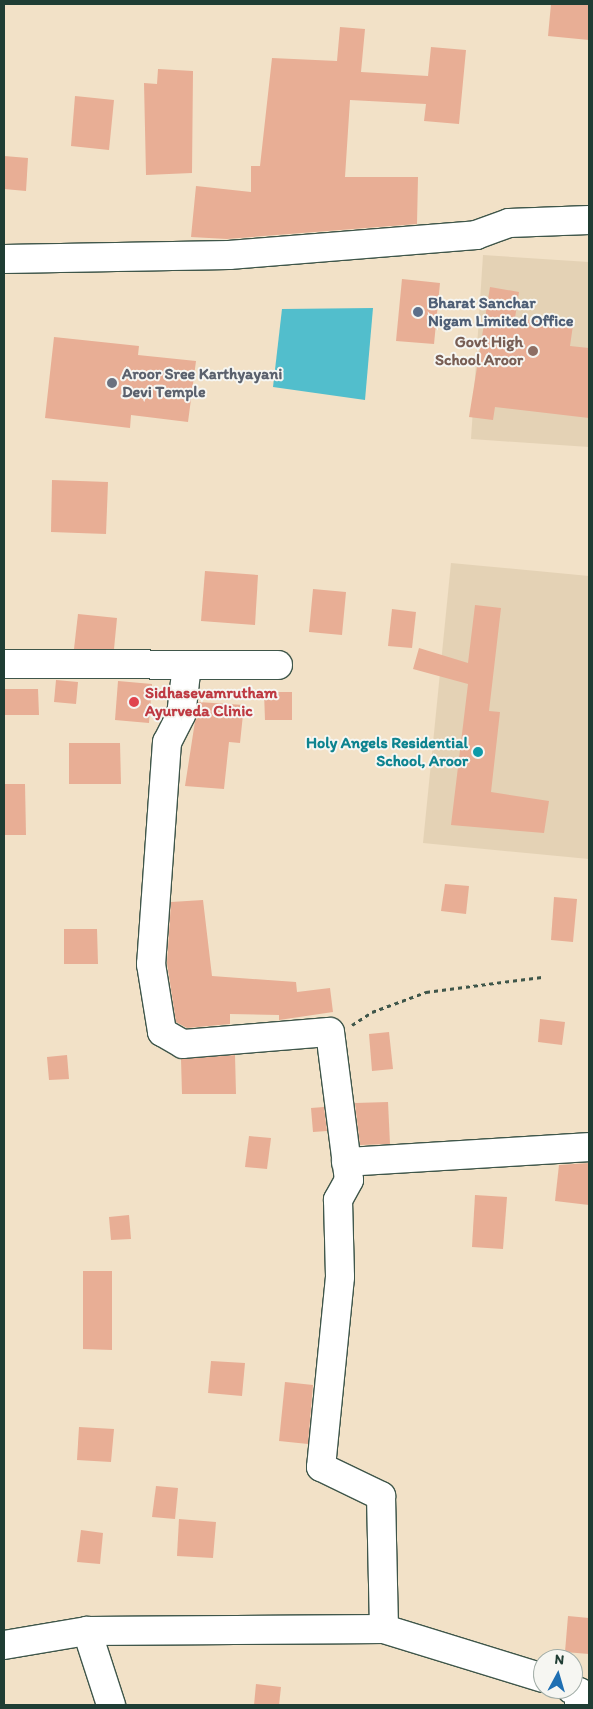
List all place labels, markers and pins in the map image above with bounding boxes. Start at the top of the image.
place label: Bharat Sanchar Nigam Limited Office [428,293,574,331]
marker: Bharat Sanchar Nigam Limited Office [412,306,424,318]
place label: Govt High School Aroor [435,332,523,370]
marker: Govt High School Aroor [527,345,539,357]
place label: Aroor Sree Karthyayani Devi Temple [122,364,282,402]
marker: Aroor Sree Karthyayani Devi Temple [106,377,118,389]
place label: Sidhasevamrutham Ayurveda Clinic [145,683,277,721]
marker: Sidhasevamrutham Ayurveda Clinic [127,695,141,709]
place label: Holy Angels Residential School, Aroor [307,733,468,771]
marker: Holy Angels Residential School, Aroor [472,746,484,758]

